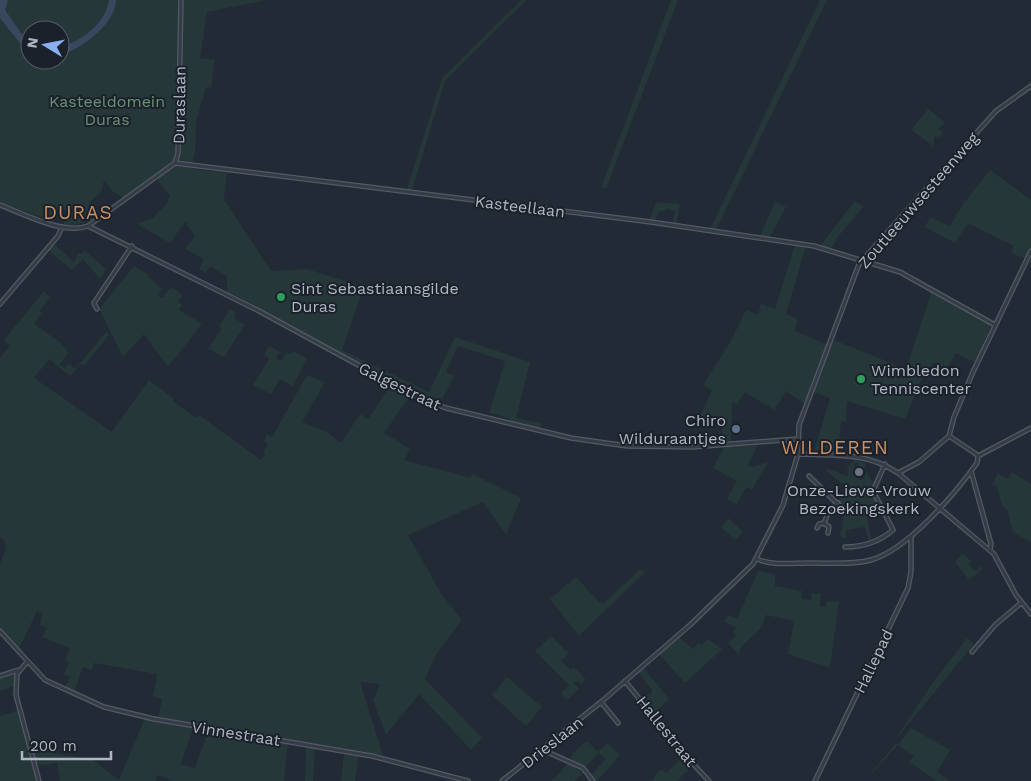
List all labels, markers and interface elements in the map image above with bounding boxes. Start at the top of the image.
north arrow [20,20,70,70]
text: N [23,36,41,49]
street label: Duraslaan [169,66,190,144]
park label: Kasteeldomein Duras [49,92,165,129]
street label: Zoutleeuwsesteenweg [854,128,983,272]
street label: Kasteellaan [474,192,566,221]
district label: DURAS [43,201,113,224]
place label: Sint Sebastiaansgilde Duras [291,279,459,316]
marker: Sint Sebastiaansgilde Duras [275,291,287,303]
street label: Galgestraat [356,358,444,415]
place label: Wimbledon Tenniscenter [871,361,972,398]
marker: Wimbledon Tenniscenter [855,373,867,385]
place label: Chiro Wilduraantjes [619,411,726,448]
marker: Chiro Wilduraantjes [730,423,742,435]
district label: WILDEREN [781,436,889,459]
marker: Onze-Lieve-Vrouw Bezoekingskerk [853,466,865,478]
place label: Onze-Lieve-Vrouw Bezoekingskerk [787,481,931,518]
street label: Hallepad [850,626,897,696]
street label: Hallestraat [632,692,701,771]
street label: Drieslaan [518,712,587,772]
street label: Vinnestraat [190,717,282,750]
scale bar [22,728,111,760]
text: 200 m [30,737,77,755]

